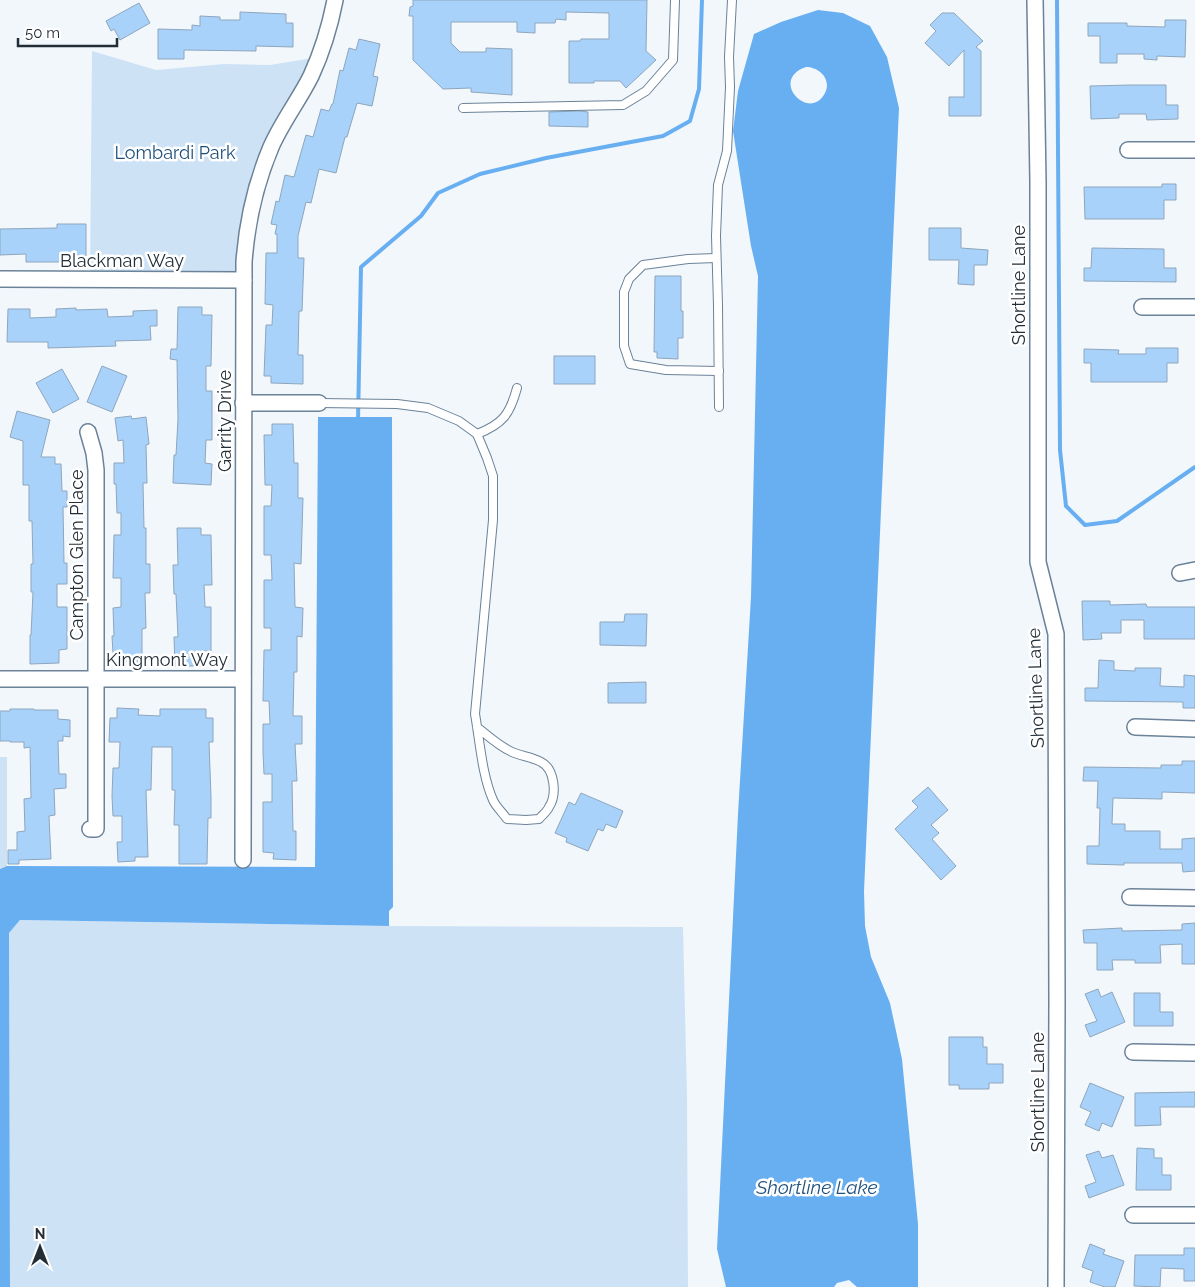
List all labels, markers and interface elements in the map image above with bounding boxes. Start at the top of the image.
scale bar [18,15,116,47]
text: 50 m [25,24,60,42]
park label: Lombardi Park [115,142,236,163]
street label: Shortline Lane [1008,224,1029,345]
street label: Blackman Way [60,250,184,271]
street label: Garrity Drive [214,370,235,472]
street label: Campton Glen Place [66,469,87,641]
street label: Shortline Lane [1023,627,1048,749]
street label: Kingmont Way [106,649,228,670]
street label: Shortline Lane [1027,1031,1048,1152]
water label: Shortline Lake [755,1176,878,1198]
north arrow [15,1222,65,1272]
text: N [35,1226,45,1242]

